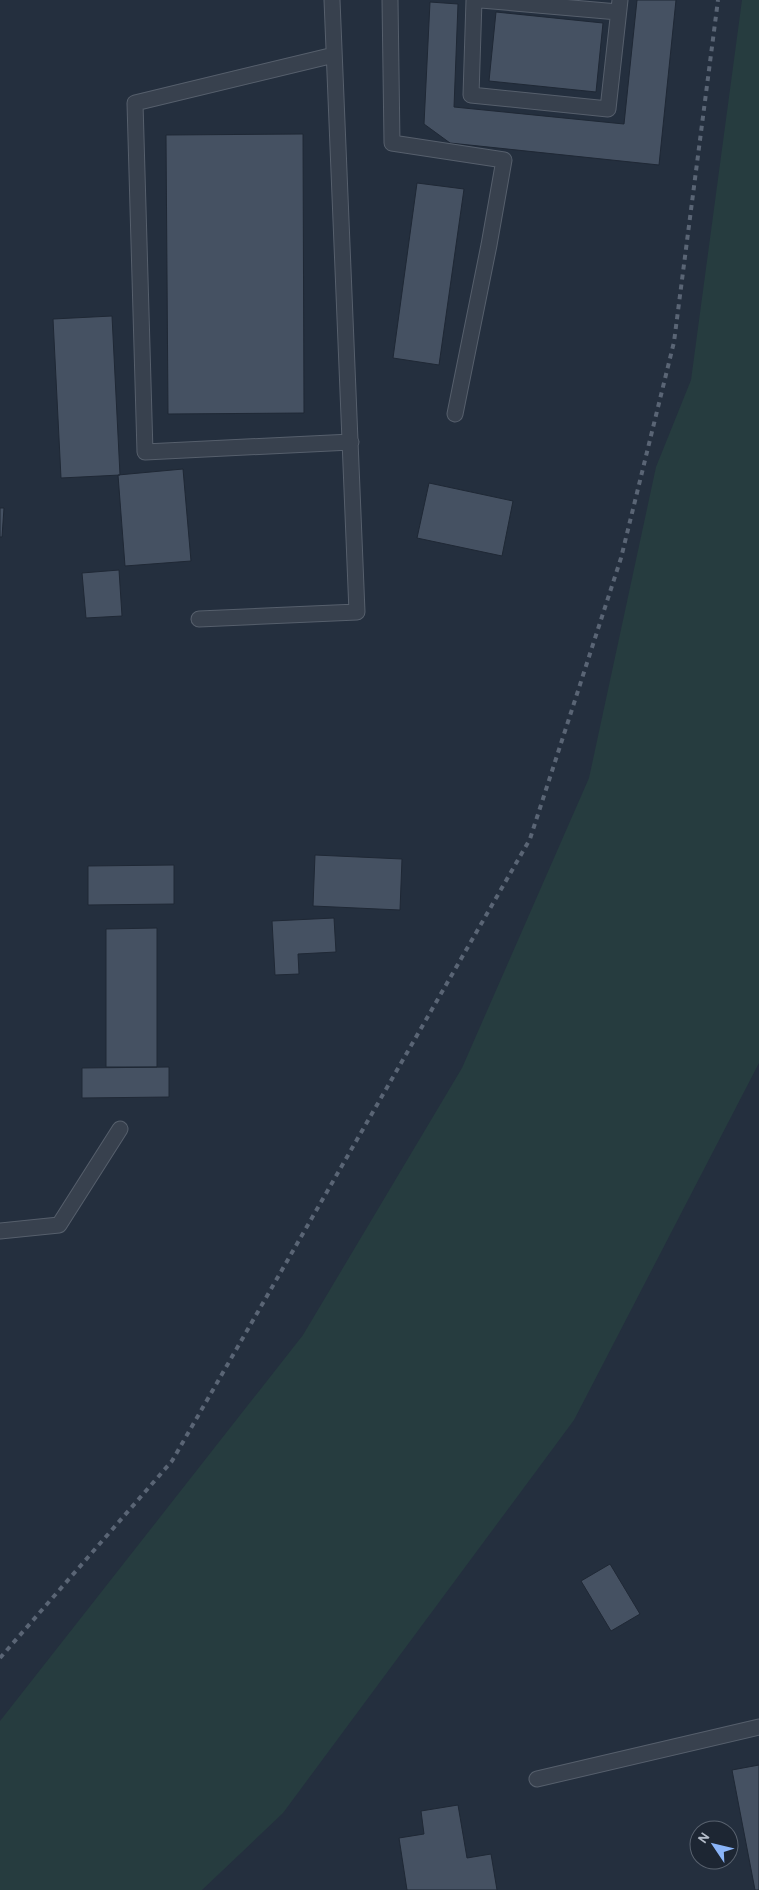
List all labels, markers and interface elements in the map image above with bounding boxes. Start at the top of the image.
north arrow [689,1820,739,1870]
text: N [694,1829,714,1847]

